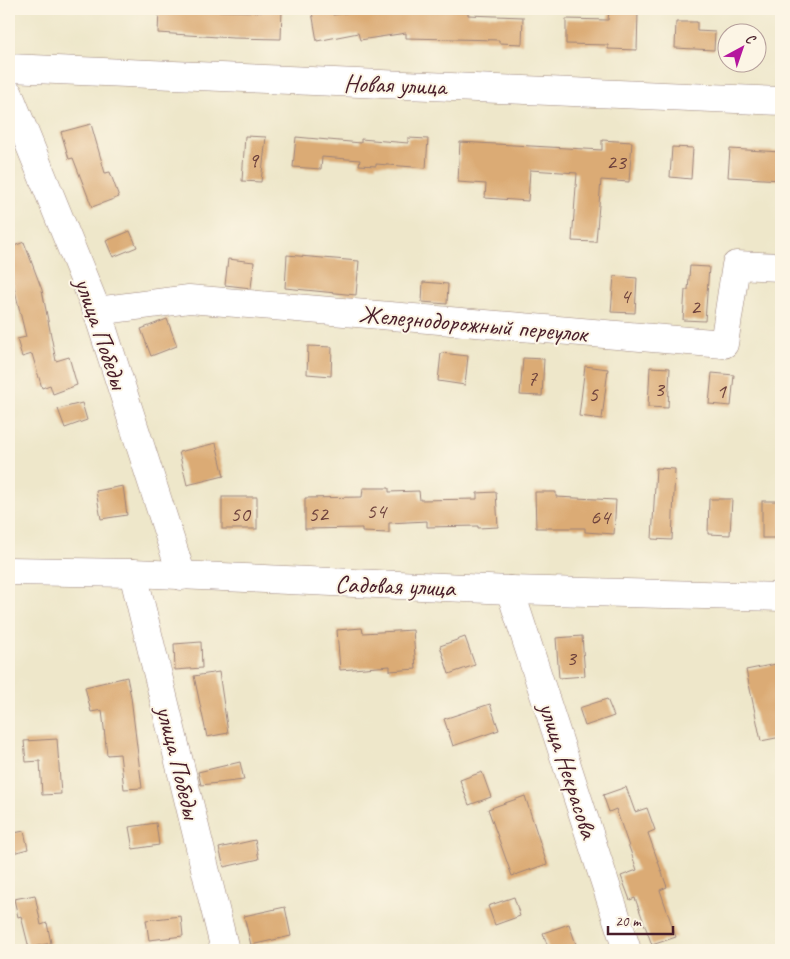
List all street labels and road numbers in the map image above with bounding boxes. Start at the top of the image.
street label: Новая улица [343,67,449,103]
street label: улица Победы [66,272,136,395]
street label: Железнодорожный переулок [358,298,591,350]
street label: Садовая улица [334,568,458,604]
street label: улица Некрасова [530,696,606,844]
street label: улица Победы [148,700,208,824]

